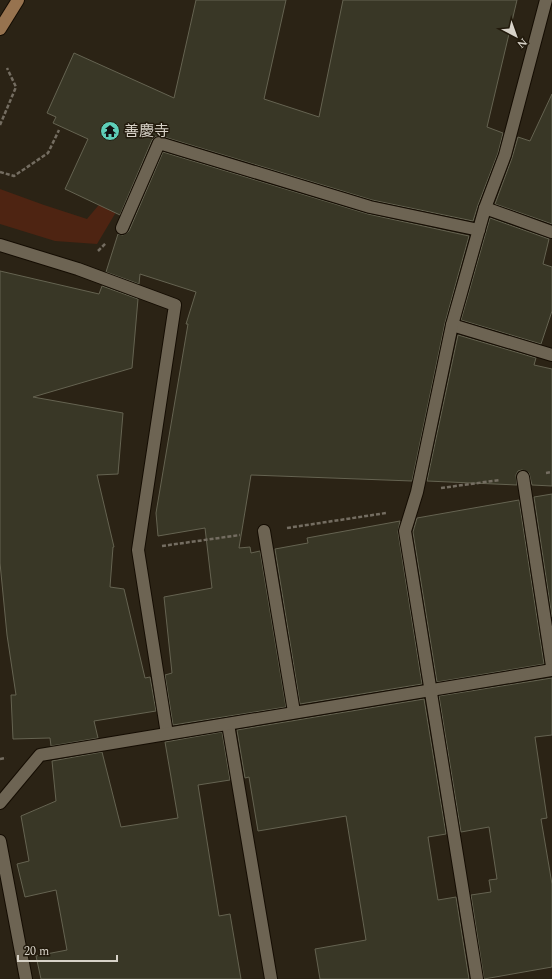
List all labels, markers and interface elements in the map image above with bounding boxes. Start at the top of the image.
north arrow [496,16,536,56]
text: N [513,34,531,53]
temple icon: 善慶寺 [99,120,121,142]
place label: 善慶寺 [124,120,169,143]
scale bar [18,937,117,963]
text: 20 m [24,942,49,961]

